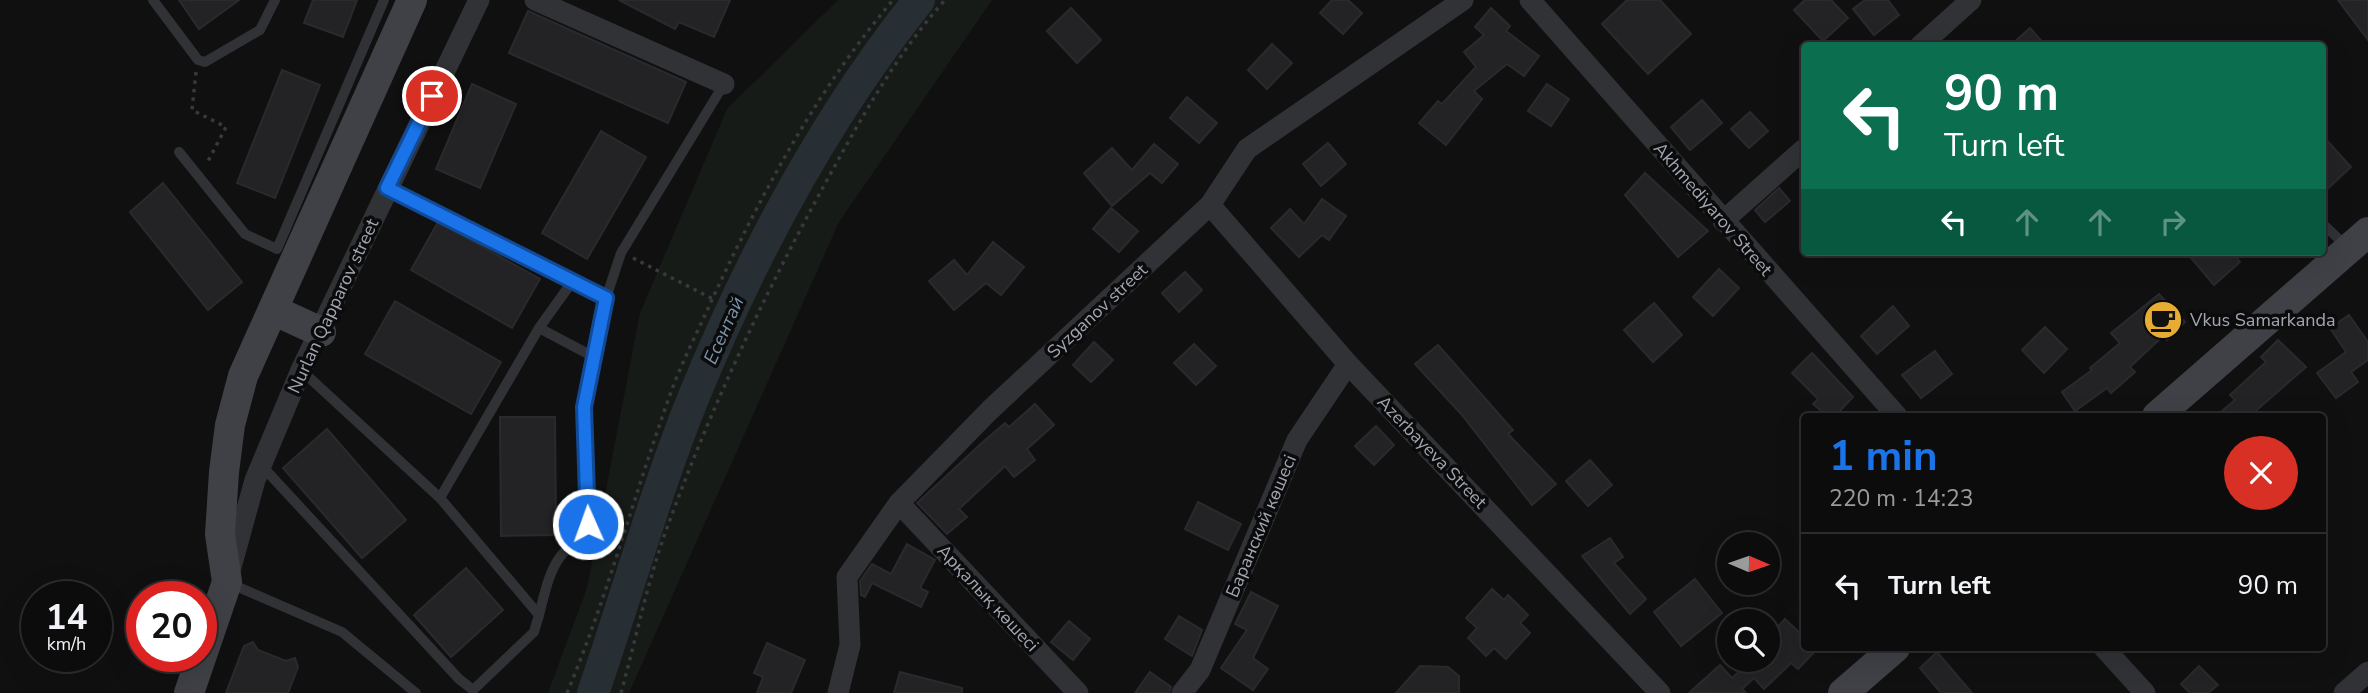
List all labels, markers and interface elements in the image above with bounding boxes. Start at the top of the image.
text: 90 m [1944,60,2059,127]
pin [402,66,462,126]
icon: left [1829,70,1920,161]
icon: arrive [413,77,451,115]
text: Turn left [1944,124,2064,167]
street label: Akhmediyarov Street [1648,137,1778,281]
icon: left [1935,203,1973,241]
icon: ahead [2008,203,2046,241]
icon: ahead [2081,203,2119,241]
icon: right [2154,203,2192,241]
street label: Nurlan Qapparov street [282,214,384,397]
street label: Syzganov street [1042,258,1153,364]
water label: Есентай [698,293,750,368]
cafe icon: Vkus Samarkanda [2142,299,2184,341]
place label: Vkus Samarkanda [2189,308,2336,332]
street label: Azerbayeva Street [1372,390,1493,514]
text: 1 min [1829,428,1938,485]
button: close [2224,436,2298,510]
street label: Баранский көшесі [1220,451,1302,601]
text: 220 m · 14:23 [1829,483,1974,514]
position arrow [551,487,625,561]
north arrow [1717,532,1780,595]
map controls [1717,532,1780,672]
street label: Арқалық көшесі [932,539,1044,657]
icon: left [1829,567,1867,605]
text: Turn left [1888,568,1991,603]
text: 90 m [2238,568,2298,603]
speed limit sign: 20 [126,581,217,672]
text: 14 [45,594,88,641]
button: search [1717,609,1780,672]
text: km/h [47,632,86,656]

